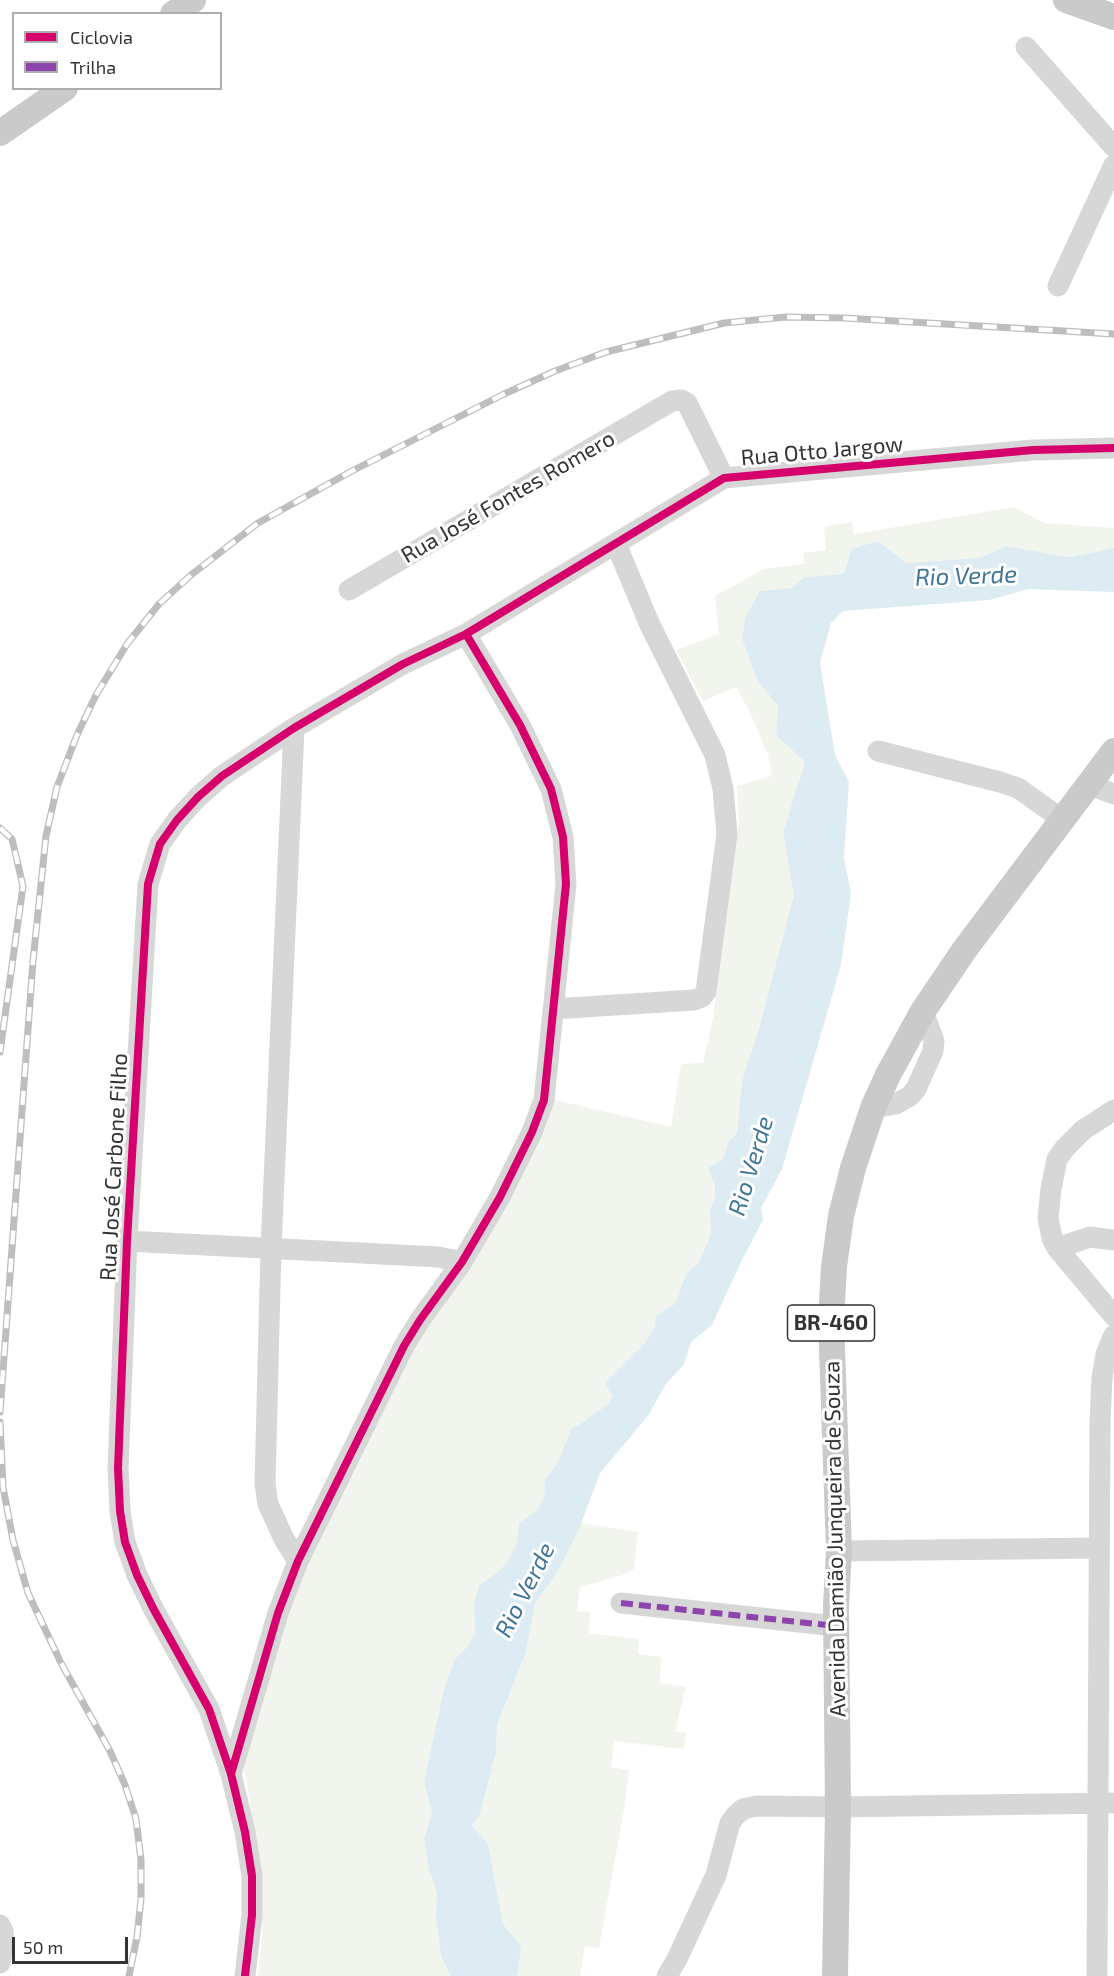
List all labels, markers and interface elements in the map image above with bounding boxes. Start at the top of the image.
legend [12,12,222,90]
text: Ciclovia [70,26,133,48]
text: Trilha [70,56,116,78]
street label: Rua José Fontes Romero [397,425,619,569]
street label: Rua Otto Jargow [740,431,904,471]
water label: Rio Verde [914,560,1018,592]
street label: Rua José Carbone Filho [95,1052,133,1282]
water label: Rio Verde [722,1113,780,1219]
road number: BR-460 [788,1305,874,1341]
street label: Avenida Damião Junqueira de Souza [819,1361,851,1717]
water label: Rio Verde [489,1538,561,1642]
scale bar [15,1925,130,1963]
text: 50 m [23,1936,63,1958]

